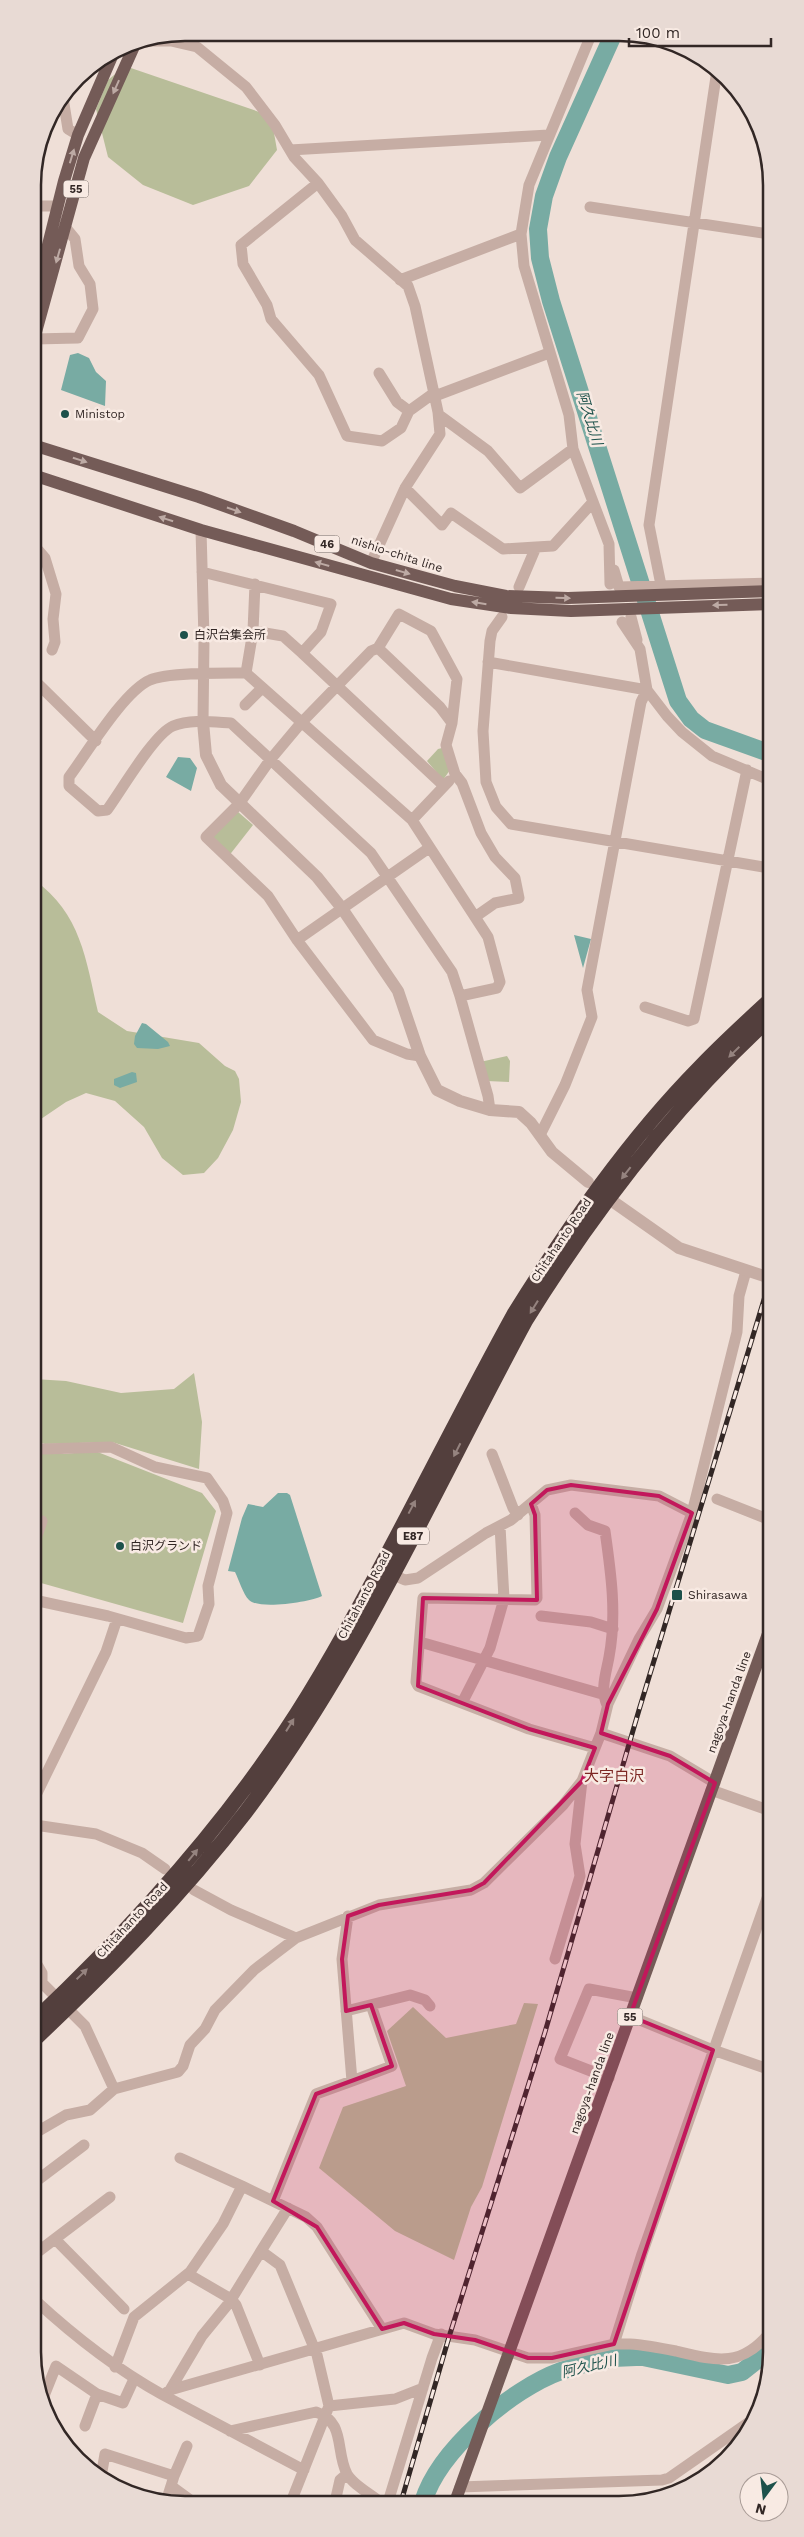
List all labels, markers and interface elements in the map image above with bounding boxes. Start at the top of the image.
scale bar [629,15,772,47]
text: 100 m [636,24,680,42]
one-way arrow [111,80,119,94]
one-way arrow [68,148,76,163]
road number: 55 [64,180,88,198]
one-way arrow [53,249,61,264]
water label: 阿久比川 [574,389,606,449]
place label: Ministop [75,407,125,421]
marker: Ministop [59,408,71,420]
one-way arrow [72,456,87,464]
one-way arrow [227,506,242,514]
one-way arrow [158,515,173,523]
street label: nishio-chita line [350,533,444,575]
road number: 46 [314,536,340,552]
one-way arrow [314,560,329,568]
one-way arrow [396,568,411,576]
one-way arrow [555,594,571,602]
one-way arrow [471,599,487,607]
one-way arrow [712,602,728,610]
place label: 白沢台集会所 [194,628,266,642]
marker: 白沢台集会所 [178,629,190,641]
one-way arrow [729,1046,741,1058]
one-way arrow [621,1166,632,1179]
street label: Chitahanto Road [528,1196,594,1284]
one-way arrow [530,1300,539,1314]
one-way arrow [453,1443,461,1457]
one-way arrow [408,1500,416,1514]
road number: E87 [397,1528,429,1544]
place label: 白沢グランド [130,1539,202,1553]
marker: 白沢グランド [114,1540,126,1552]
street label: Chitahanto Road [335,1549,393,1641]
marker: Shirasawa [670,1588,684,1602]
place label: Shirasawa [688,1588,748,1602]
street label: nagoya-handa line [704,1649,754,1755]
one-way arrow [285,1718,294,1731]
district label: 大字白沢 [584,1767,644,1785]
one-way arrow [187,1849,198,1862]
street label: Chitahanto Road [94,1879,170,1961]
one-way arrow [76,1968,88,1980]
road number: 55 [618,2008,642,2025]
street label: nagoya-handa line [567,2030,617,2136]
water label: 阿久比川 [560,2351,620,2380]
north arrow [739,2472,789,2522]
text: N [754,2500,768,2519]

